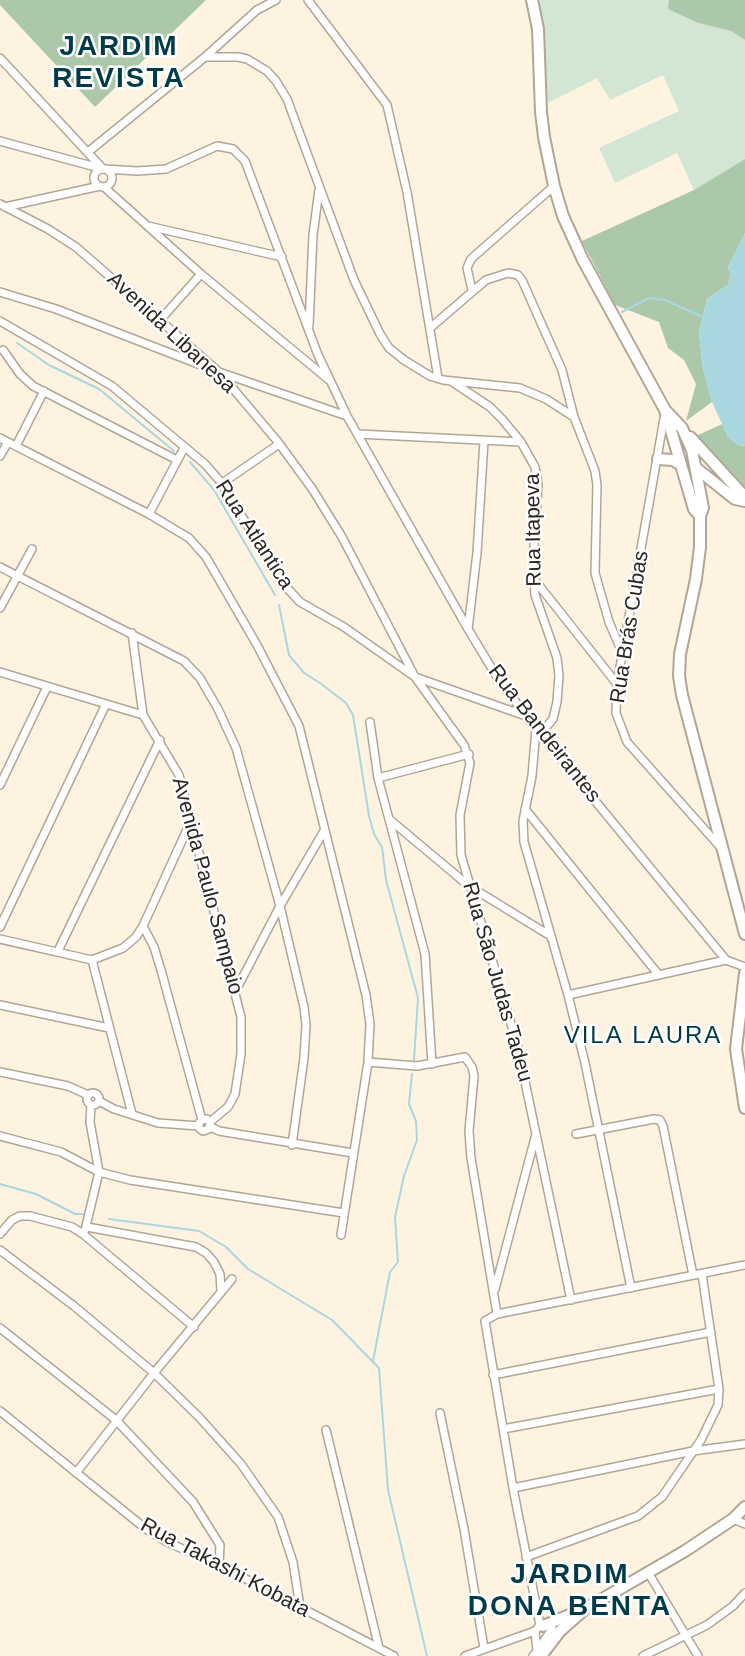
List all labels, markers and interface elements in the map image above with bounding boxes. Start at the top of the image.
district label: JARDIM REVISTA [53,30,185,96]
street label: Avenida Libanesa [101,267,241,399]
street label: Rua Itapeva [520,473,548,587]
street label: Rua Atlantica [209,476,299,594]
street label: Rua Brás Cubas [606,549,654,705]
street label: Rua Bandeirantes [482,660,606,808]
street label: Avenida Paulo Sampaio [166,775,248,997]
street label: Rua São Judas Tadeu [456,879,538,1085]
district label: VILA LAURA [565,1022,721,1050]
street label: Rua Takashi Kobata [136,1513,314,1623]
district label: JARDIM DONA BENTA [469,1558,671,1624]

